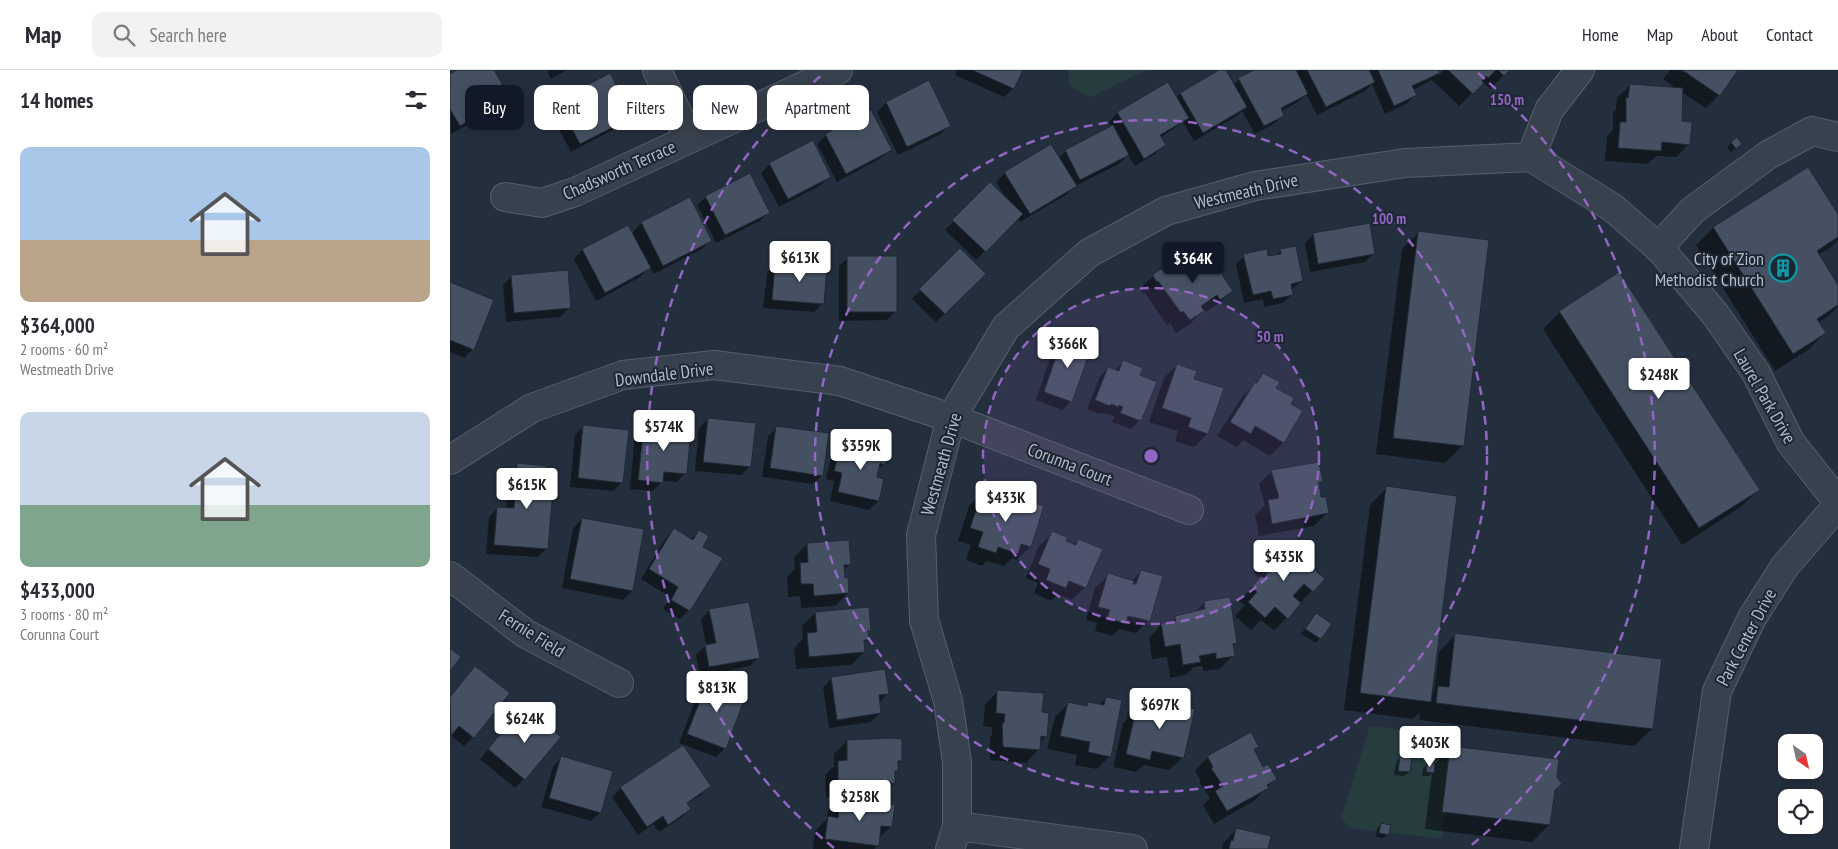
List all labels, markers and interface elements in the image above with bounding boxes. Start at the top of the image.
search box [92,12,442,57]
text: Map [25,19,62,50]
icon: search [110,21,138,49]
text: Search here [150,23,227,47]
text: Home [1582,23,1619,46]
text: Map [1647,23,1673,46]
text: About [1701,23,1738,46]
text: Contact [1766,23,1813,46]
chip: Buy [465,85,524,130]
chip: Rent [534,85,598,130]
chip: Filters [608,85,683,130]
chip: New [693,85,757,130]
chip: Apartment [767,85,869,130]
icon: filters [402,86,430,114]
text: 14 homes [20,87,93,114]
text: 150 m [1490,90,1524,109]
street label: Chadsworth Terrace [559,135,679,205]
street label: Westmeath Drive [1192,168,1300,214]
icon: home [180,179,270,269]
text: 100 m [1372,209,1406,228]
pin: $613K [765,240,835,283]
pin: $364K [1158,242,1228,284]
text: $613K [781,247,819,267]
place label: City of Zion Methodist Church [1655,247,1764,291]
text: $364K [1174,248,1212,268]
building icon: City of Zion Methodist Church [1768,253,1798,283]
text: $364,000 [20,312,95,339]
pin: $366K [1033,326,1103,369]
text: 50 m [1256,327,1284,346]
text: $366K [1049,333,1087,353]
text: 2 rooms · 60 m² [20,339,108,359]
street label: Laurel Park Drive [1729,345,1801,447]
street label: Downdale Drive [614,357,714,391]
pin: $248K [1624,358,1694,400]
text: Westmeath Drive [20,359,114,379]
text: $248K [1640,364,1678,384]
pin: $574K [629,410,699,452]
street label: Westmeath Drive [915,410,967,518]
text: $574K [645,416,683,436]
pin: $359K [826,428,896,471]
text: $359K [842,435,880,455]
street label: Corunna Court [1024,437,1116,491]
icon: home [180,444,270,534]
centre of rings [1142,447,1160,465]
pin: $615K [492,468,562,510]
text: $615K [508,474,546,494]
pin: $433K [971,480,1041,523]
text: $433K [987,487,1025,507]
pin: $435K [1249,540,1319,582]
text: $435K [1265,546,1303,566]
text: $433,000 [20,577,95,604]
street label: Park Center Drive [1711,584,1781,690]
text: 3 rooms · 80 m² [20,604,108,624]
street label: Fernie Field [495,604,569,662]
text: Corunna Court [20,624,99,644]
pin: $813K [682,670,752,713]
text: $813K [698,677,736,697]
pin: $697K [1125,688,1195,730]
text: $697K [1141,694,1179,714]
pin: $624K [490,702,560,744]
text: $624K [506,708,544,728]
pin: $403K [1395,726,1465,768]
text: $403K [1411,732,1449,752]
north arrow [1778,734,1822,779]
map controls [1778,734,1823,834]
pin: $258K [825,780,895,822]
text: $258K [841,786,879,806]
button: locate [1778,789,1823,834]

